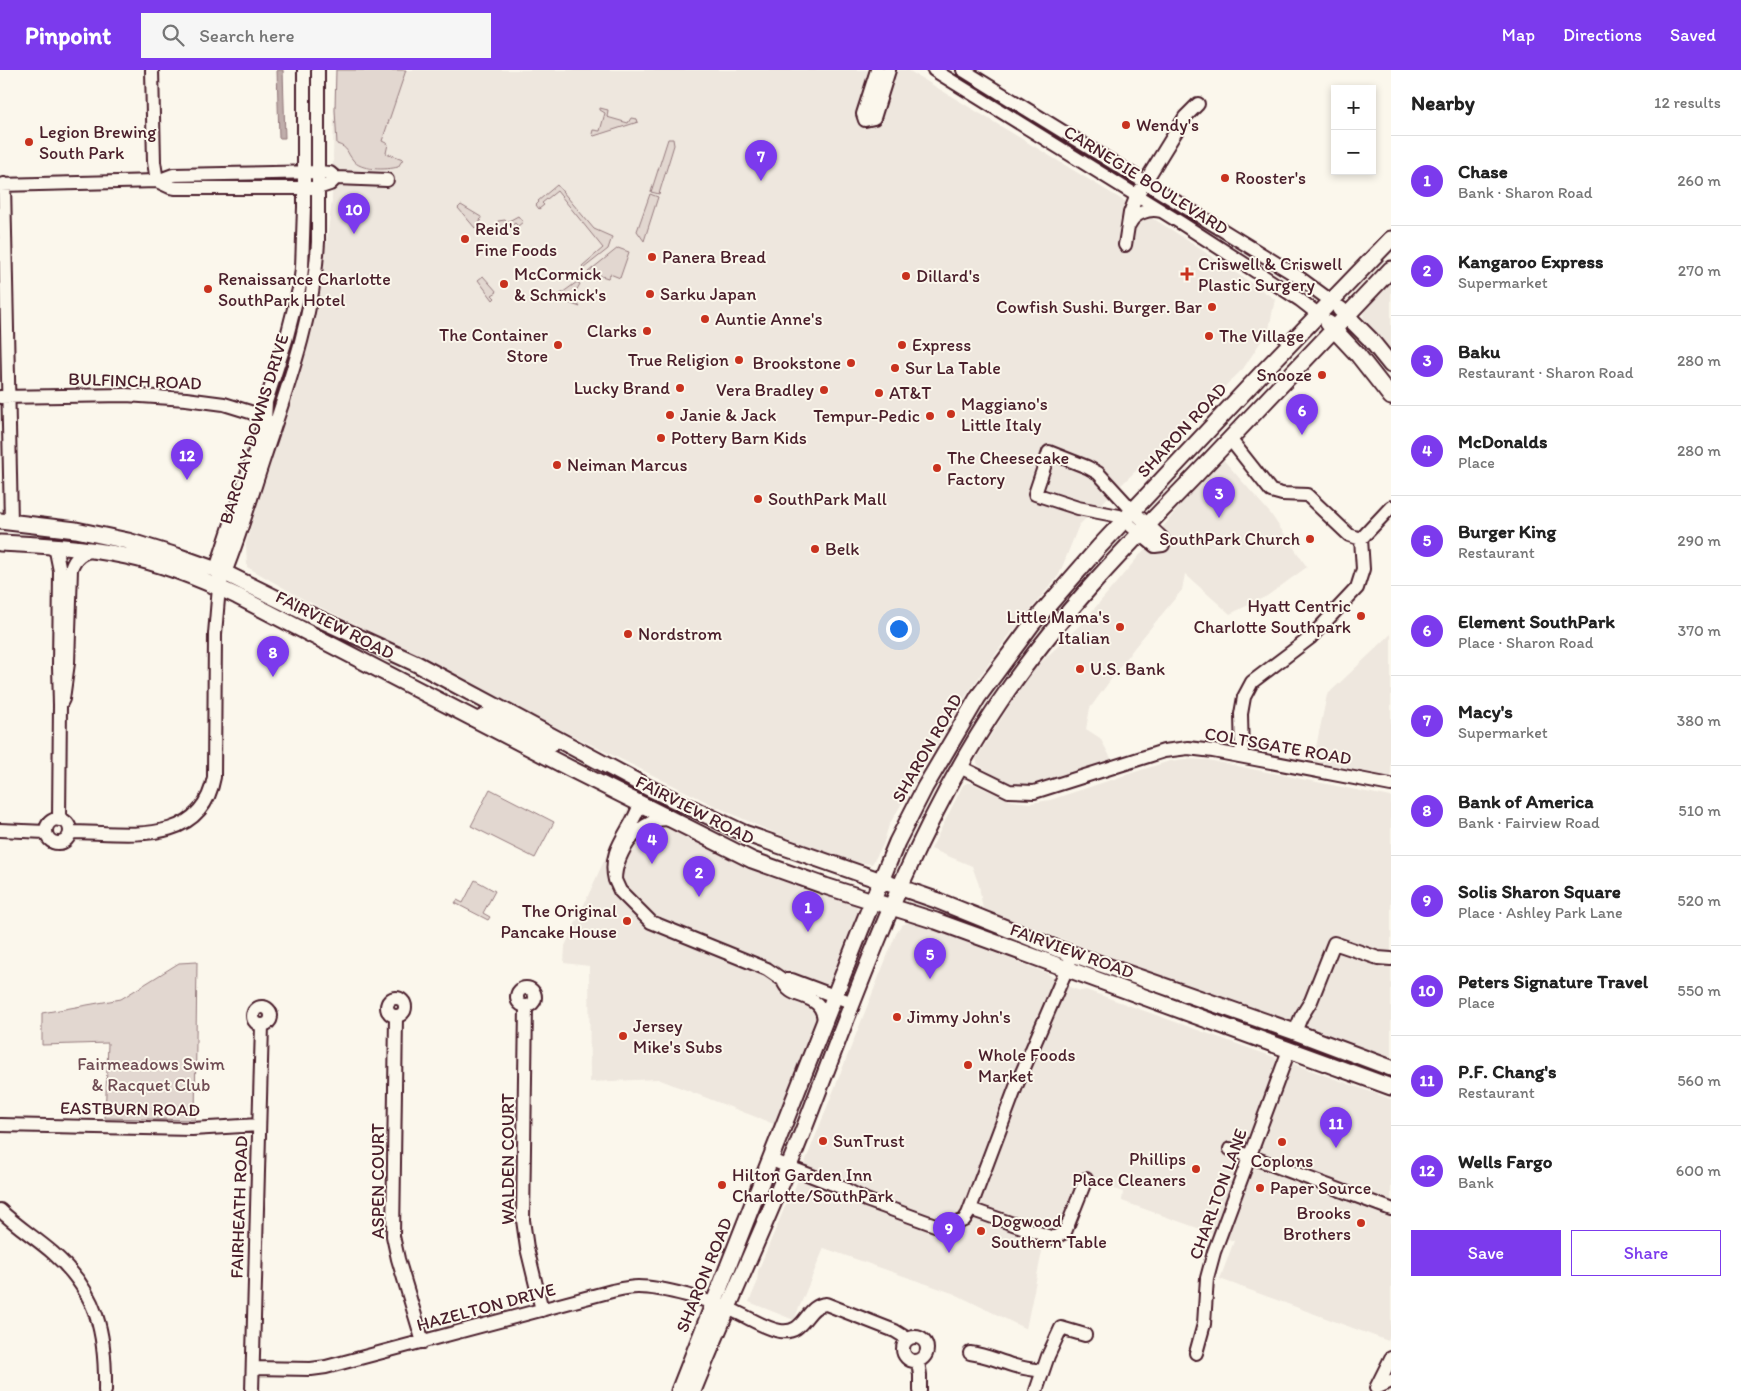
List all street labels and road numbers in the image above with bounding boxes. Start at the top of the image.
street label: CARNEGIE BOULEVARD [1060,120,1233,240]
street label: BARCLAY DOWNS DRIVE [215,331,293,527]
street label: BULFINCH ROAD [68,368,202,394]
street label: SHARON ROAD [1132,378,1232,482]
street label: FAIRVIEW ROAD [272,586,398,664]
street label: SHARON ROAD [887,690,967,806]
street label: COLTSGATE ROAD [1203,722,1353,770]
street label: FAIRVIEW ROAD [632,771,758,849]
street label: FAIRVIEW ROAD [1007,918,1137,984]
street label: WALDEN COURT [497,1093,519,1225]
street label: EASTBURN ROAD [60,1097,200,1121]
street label: ASPEN COURT [367,1123,389,1239]
street label: CHARLTON LANE [1184,1125,1252,1262]
street label: FAIRHEATH ROAD [226,1135,252,1279]
street label: SHARON ROAD [671,1214,737,1336]
street label: HAZELTON DRIVE [414,1278,558,1336]

